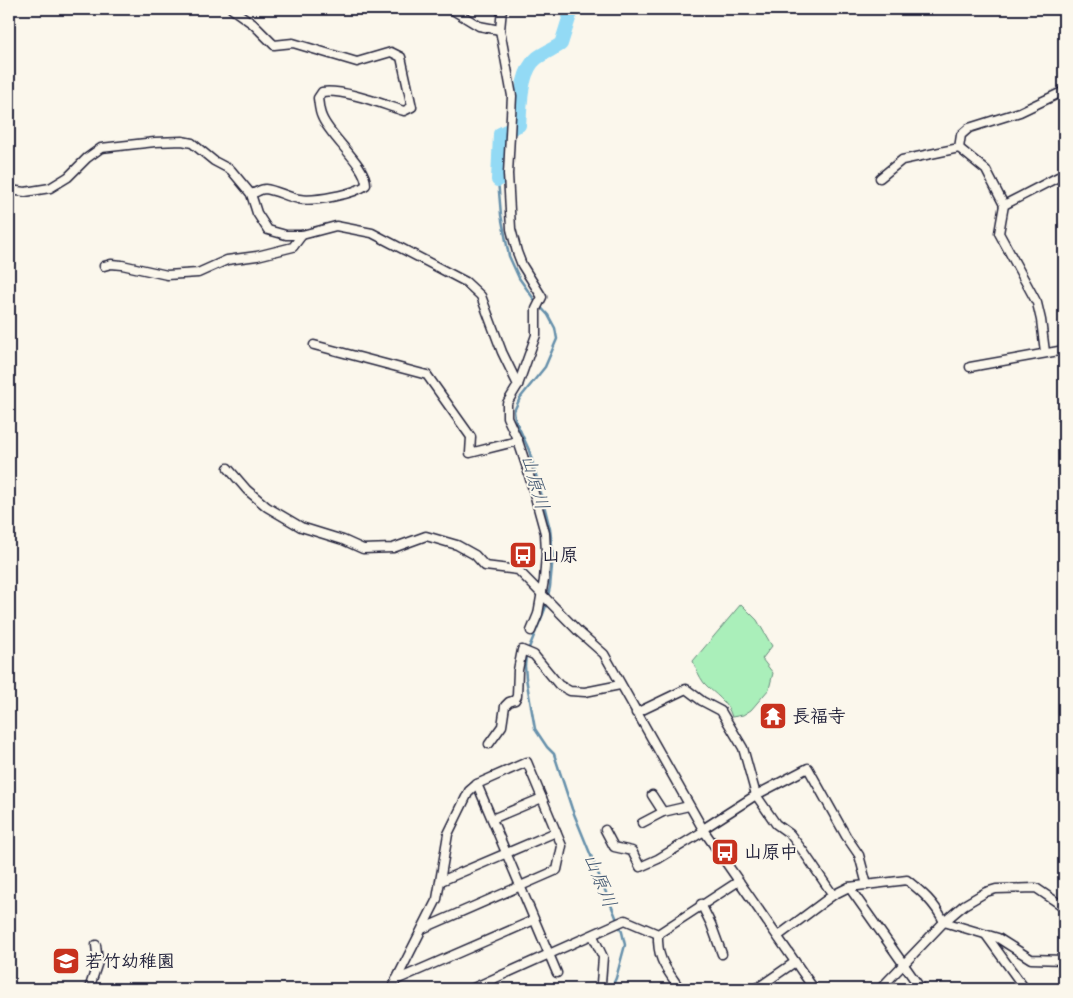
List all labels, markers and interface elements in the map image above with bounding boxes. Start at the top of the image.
water label: 山原川 [517,451,555,513]
bus stop icon: 山原 [508,540,538,570]
place label: 山原 [542,543,578,566]
temple icon: 長福寺 [758,701,788,731]
place label: 長福寺 [792,704,846,727]
bus stop icon: 山原中 [710,837,740,867]
place label: 山原中 [744,840,798,863]
water label: 山原川 [579,849,623,911]
school or university icon: 若竹幼稚園 [51,946,81,976]
place label: 若竹幼稚園 [85,949,175,972]

